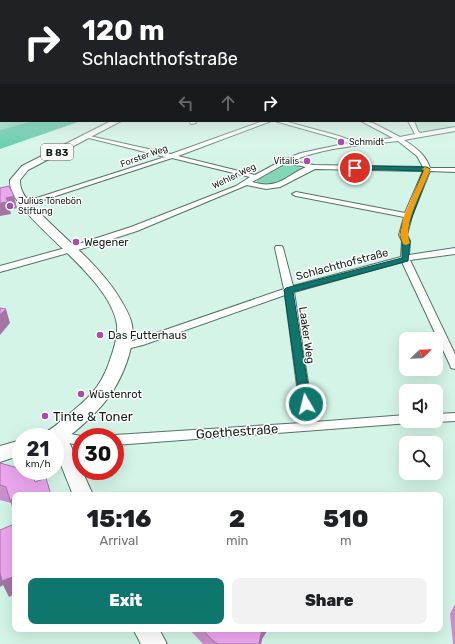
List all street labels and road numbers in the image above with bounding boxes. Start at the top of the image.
street label: Forster Weg [119,143,169,169]
road number: B 83 [41,144,73,160]
street label: Wehler Weg [210,161,258,191]
street label: Schlachthofstraße [294,246,390,283]
street label: Laaker Weg [296,306,317,365]
street label: Goethestraße [195,421,279,442]

